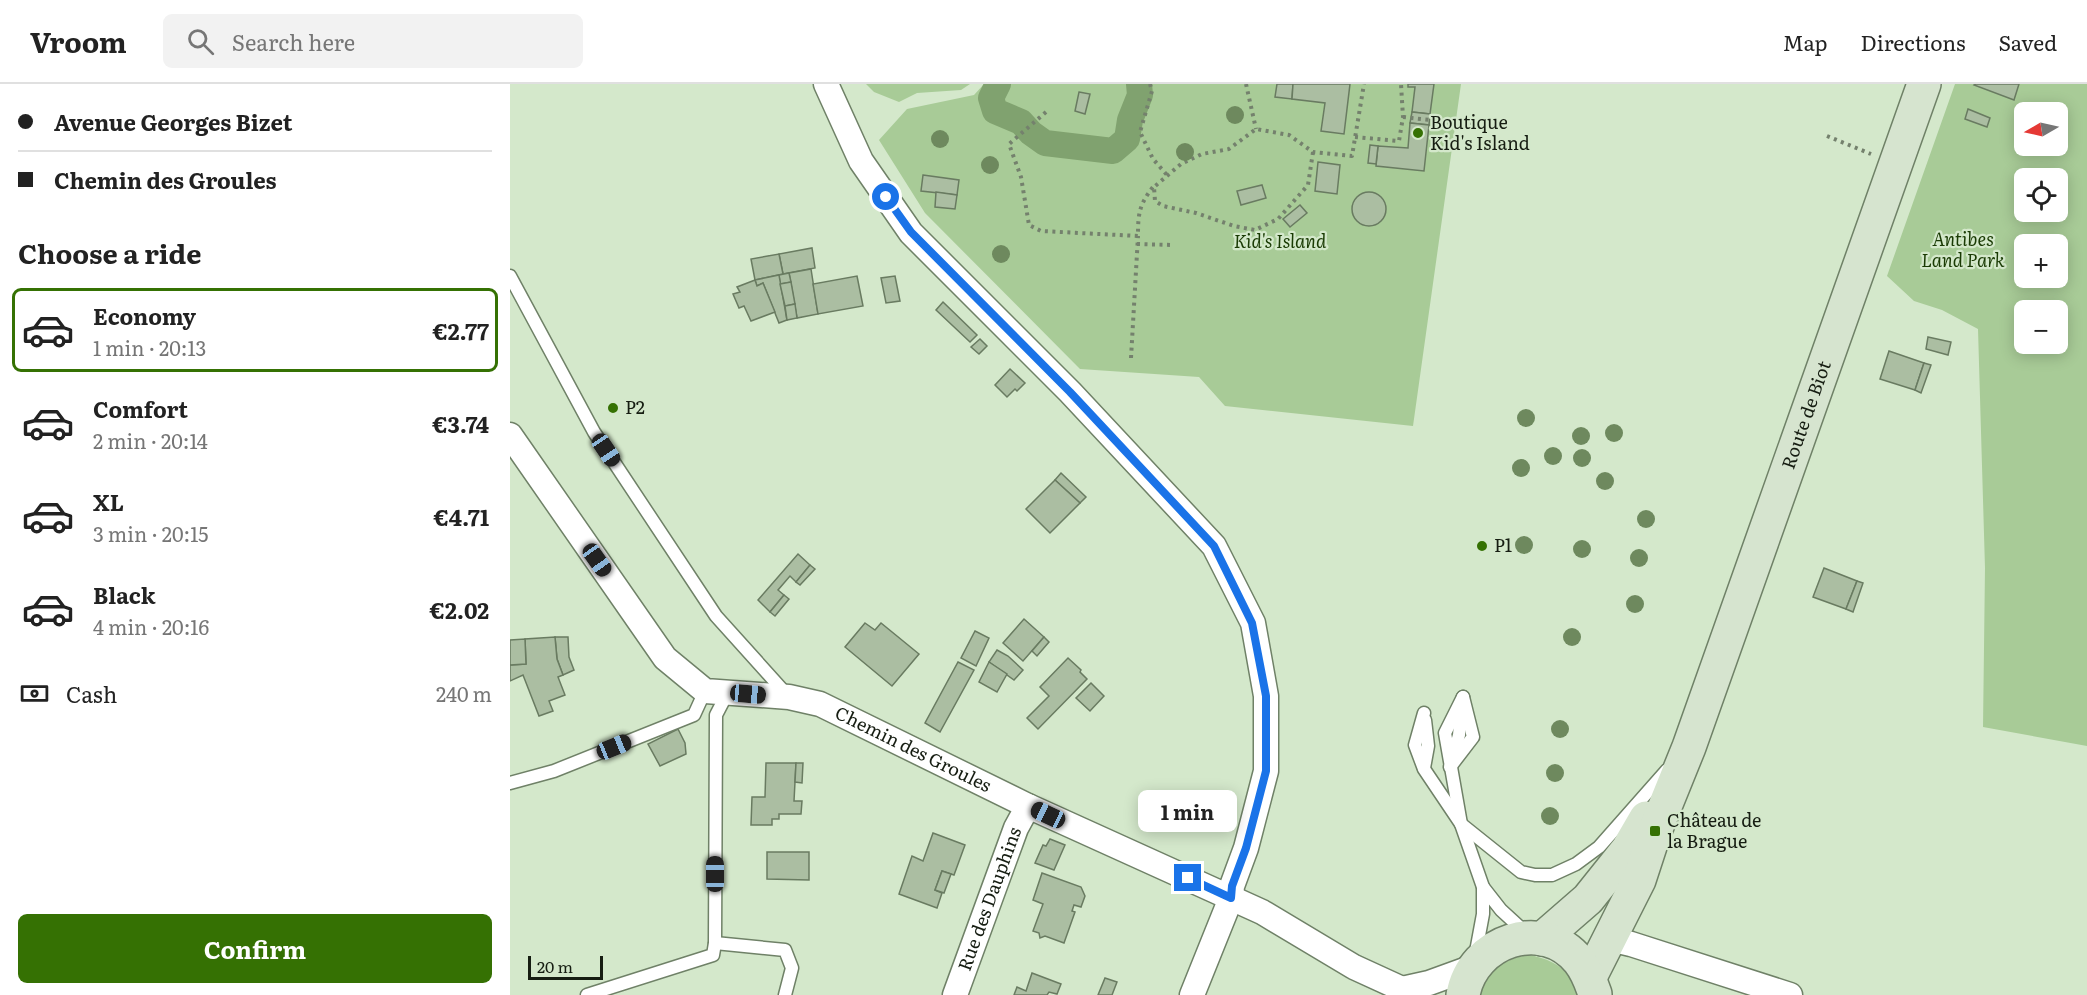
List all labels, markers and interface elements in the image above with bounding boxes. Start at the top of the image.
search box [163,14,583,68]
text: Vroom [30,20,127,62]
icon: search [184,25,217,58]
text: Search here [232,25,355,58]
text: Map [1783,26,1828,57]
text: Directions [1861,26,1966,57]
text: Saved [1999,26,2057,57]
north arrow [2014,102,2068,156]
map controls [2014,102,2068,354]
text: Avenue Georges Bizet [54,105,292,138]
place label: Boutique Kid's Island [1430,108,1530,156]
marker: Boutique Kid's Island [1411,126,1425,140]
text: Chemin des Groules [54,163,277,196]
button: locate [2014,168,2068,222]
route start [872,183,899,210]
park label: Antibes Land Park [1921,225,2005,273]
park label: Kid's Island [1234,227,1327,254]
text: Choose a ride [18,232,201,272]
button: + [2014,234,2068,288]
text: Economy [93,299,196,332]
button: − [2014,300,2068,354]
icon: car [21,303,75,357]
text: €2.77 [432,314,489,347]
text: 1 min · 20:13 [93,332,206,362]
street label: Route de Biot [1774,356,1837,472]
text: Comfort [93,392,188,425]
place label: P2 [625,393,645,420]
icon: car [21,396,75,450]
marker: P2 [606,401,620,415]
text: €3.74 [432,407,489,440]
text: 2 min · 20:14 [93,425,208,455]
car [588,430,624,470]
text: XL [93,485,124,518]
icon: car [21,489,75,543]
text: €4.71 [434,500,489,533]
text: 3 min · 20:15 [93,518,208,548]
place label: P1 [1494,531,1512,558]
marker: P1 [1475,539,1489,553]
car [579,540,615,580]
text: Black [93,578,155,611]
icon: car [21,582,75,636]
text: €2.02 [430,593,489,626]
text: 4 min · 20:16 [93,611,209,641]
icon: cash [18,677,51,710]
text: Cash [66,677,117,710]
text: 240 m [436,678,492,708]
car [729,683,767,705]
street label: Chemin des Groules [831,699,996,798]
car [594,732,634,762]
callout: 1 min [1138,791,1238,833]
text: 1 min [1161,796,1214,826]
car [1028,799,1068,831]
place label: Château de la Brague [1667,806,1761,854]
street label: Rue des Dauphins [950,823,1027,974]
marker: Château de la Brague [1648,824,1662,838]
car [706,856,724,892]
route end [1174,864,1201,891]
button: Confirm [18,914,492,983]
scale bar [528,953,603,980]
text: 20 m [537,954,573,978]

